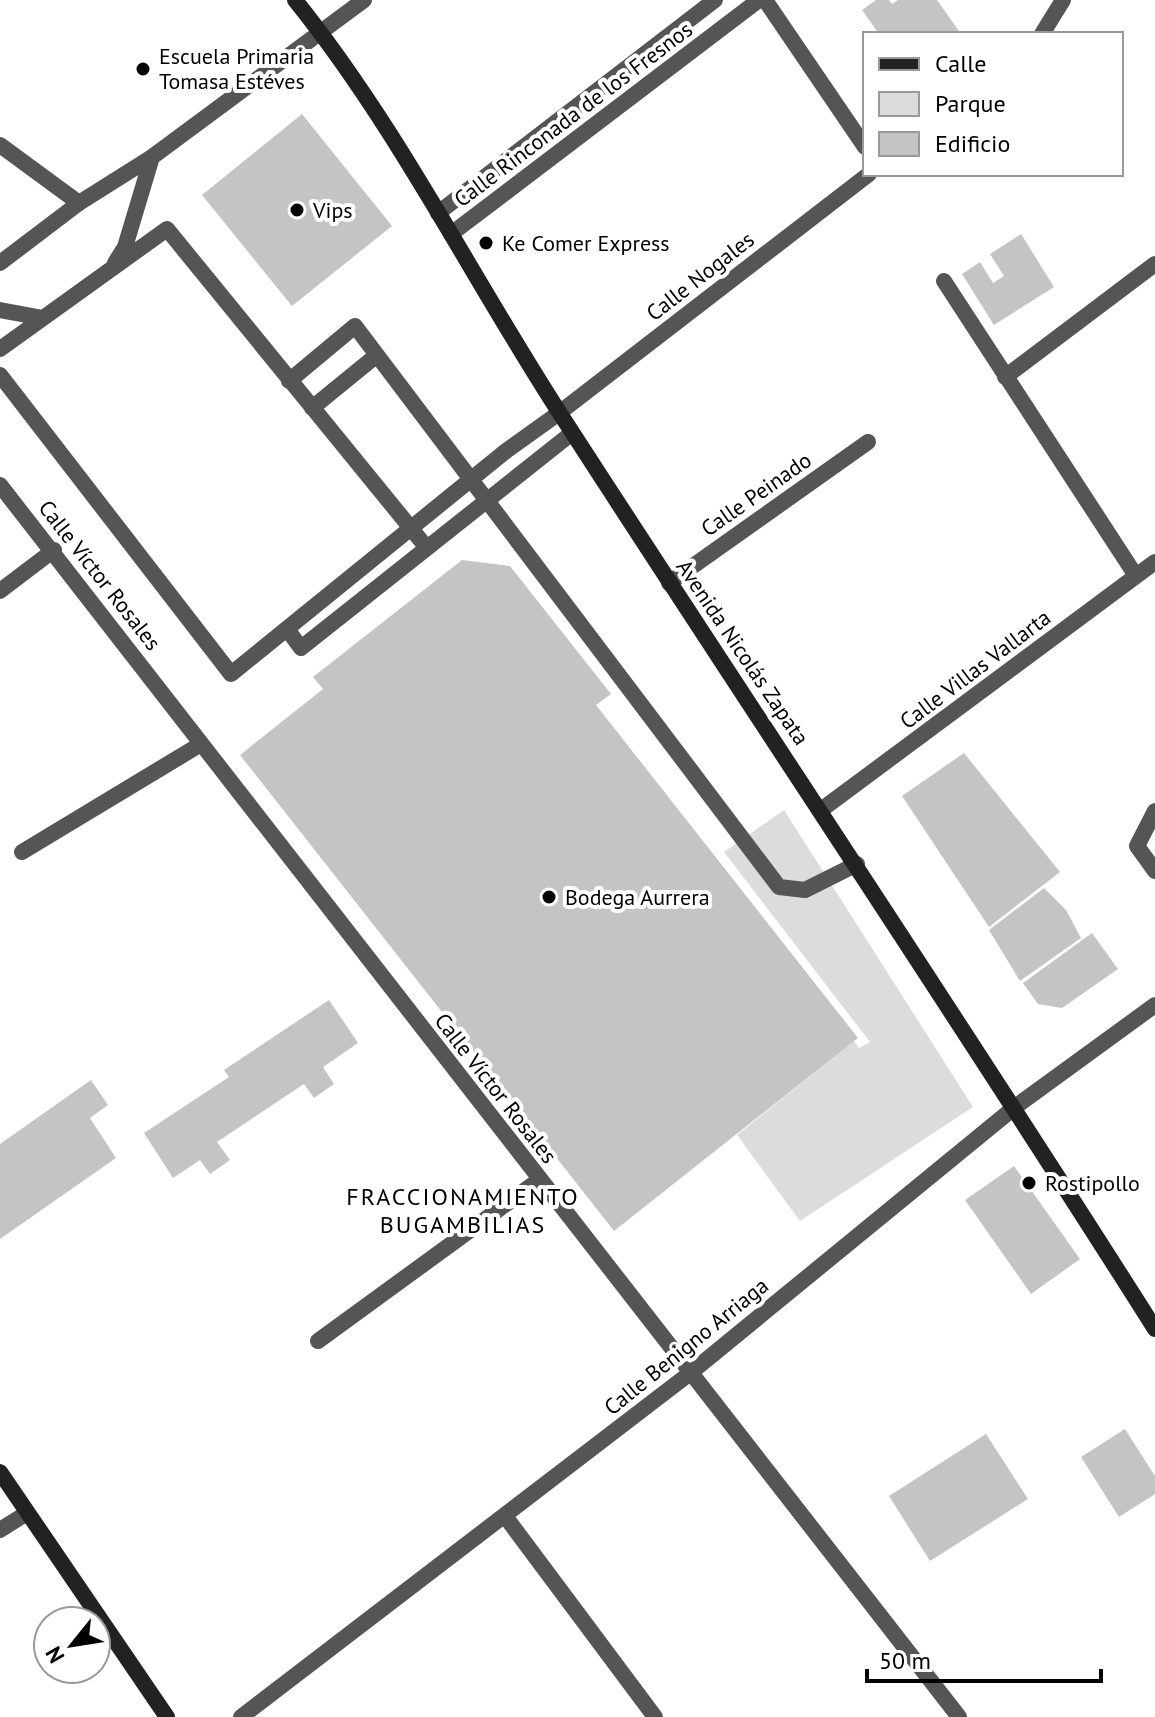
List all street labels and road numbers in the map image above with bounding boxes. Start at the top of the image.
street label: Calle Rinconada de los Fresnos [448,15,698,213]
street label: Calle Nogales [640,225,760,327]
street label: Calle Peinado [695,446,817,542]
street label: Calle Víctor Rosales [33,494,167,656]
street label: Avenida Nicolás Zapata [671,554,815,750]
street label: Calle Villas Vallarta [894,603,1056,735]
street label: Calle Víctor Rosales [429,1007,563,1169]
street label: Calle Benigno Arriaga [598,1271,774,1421]

